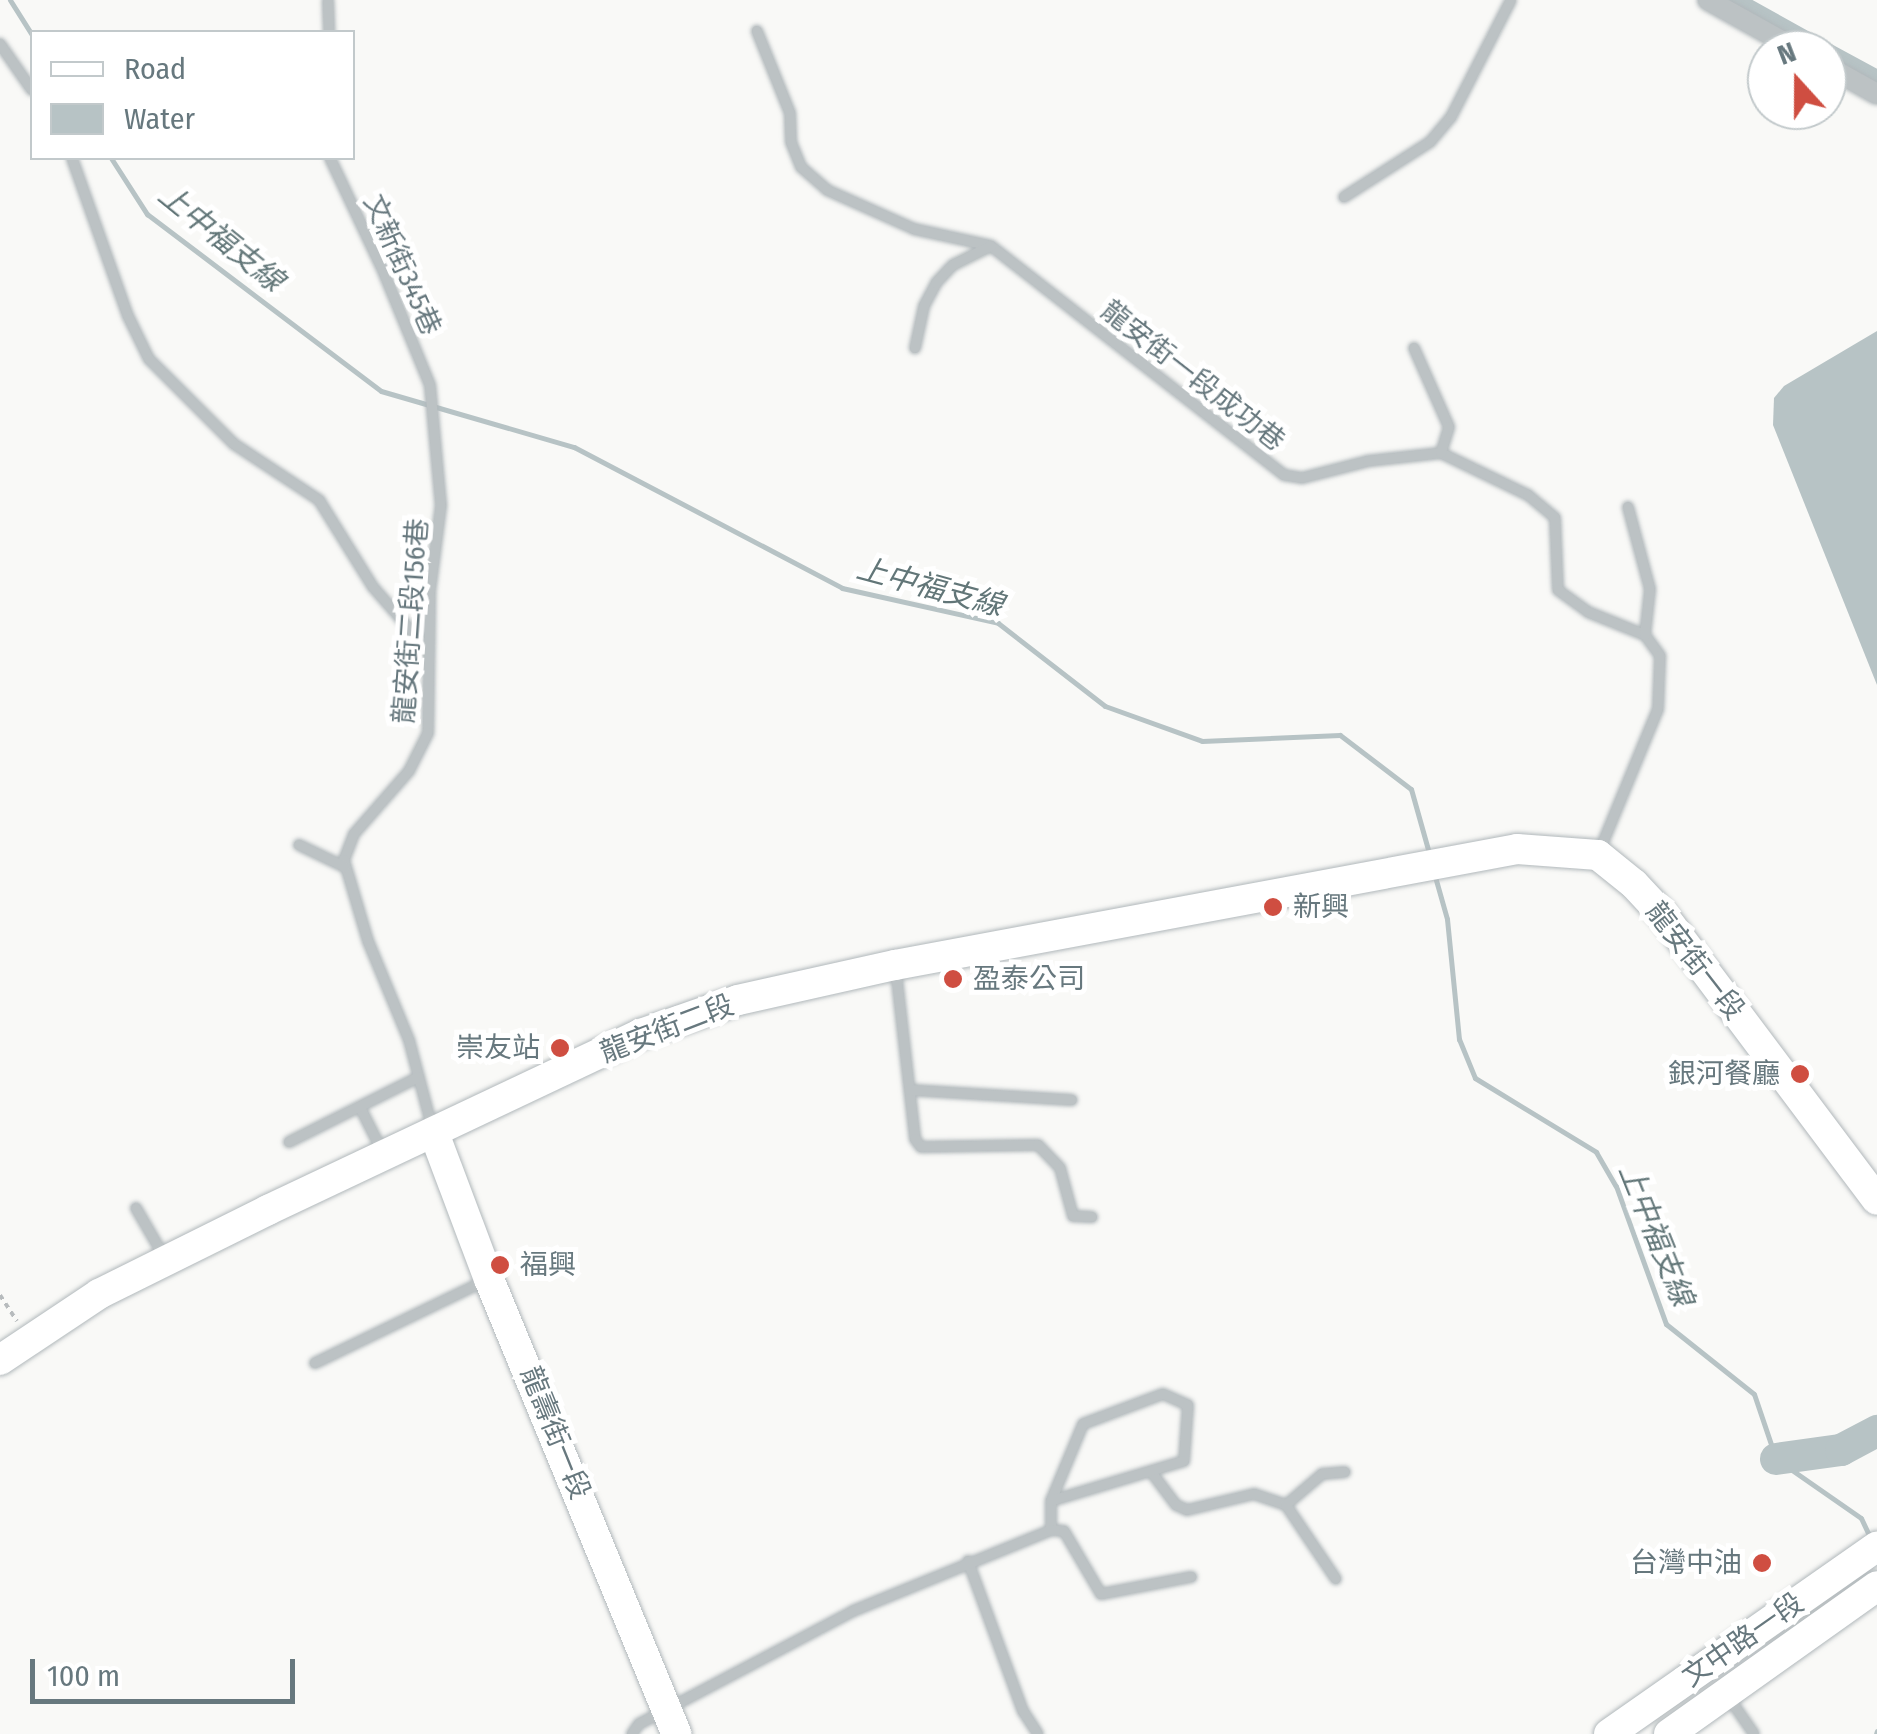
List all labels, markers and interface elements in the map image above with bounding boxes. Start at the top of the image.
legend [30,30,355,160]
north arrow [1747,30,1847,130]
text: N [1773,35,1801,72]
text: Road [124,51,186,87]
text: Water [124,101,195,137]
water label: 上中福支線 [151,177,291,299]
street label: 文新街345巷 [356,189,448,341]
street label: 龍安街一段成功巷 [1094,294,1292,458]
street label: 龍安街二段156巷 [387,517,435,725]
water label: 上中福支線 [853,550,1007,624]
place label: 新興 [1293,890,1349,924]
street label: 龍安街一段 [1639,895,1751,1027]
marker: 新興 [1262,896,1284,918]
place label: 盈泰公司 [973,962,1085,996]
marker: 盈泰公司 [942,968,964,990]
street label: 龍安街二段 [596,988,738,1070]
place label: 崇友站 [456,1031,540,1065]
marker: 崇友站 [549,1037,571,1059]
place label: 銀河餐廳 [1668,1057,1780,1091]
marker: 銀河餐廳 [1789,1063,1811,1085]
water label: 上中福支線 [1611,1159,1701,1311]
place label: 福興 [520,1248,576,1282]
marker: 福興 [489,1254,511,1276]
street label: 龍壽街一段 [513,1362,597,1504]
place label: 台灣中油 [1630,1546,1742,1580]
marker: 台灣中油 [1751,1552,1773,1574]
street label: 文中路一段 [1676,1586,1810,1694]
scale bar [35,1639,300,1701]
text: 100 m [47,1658,120,1694]

